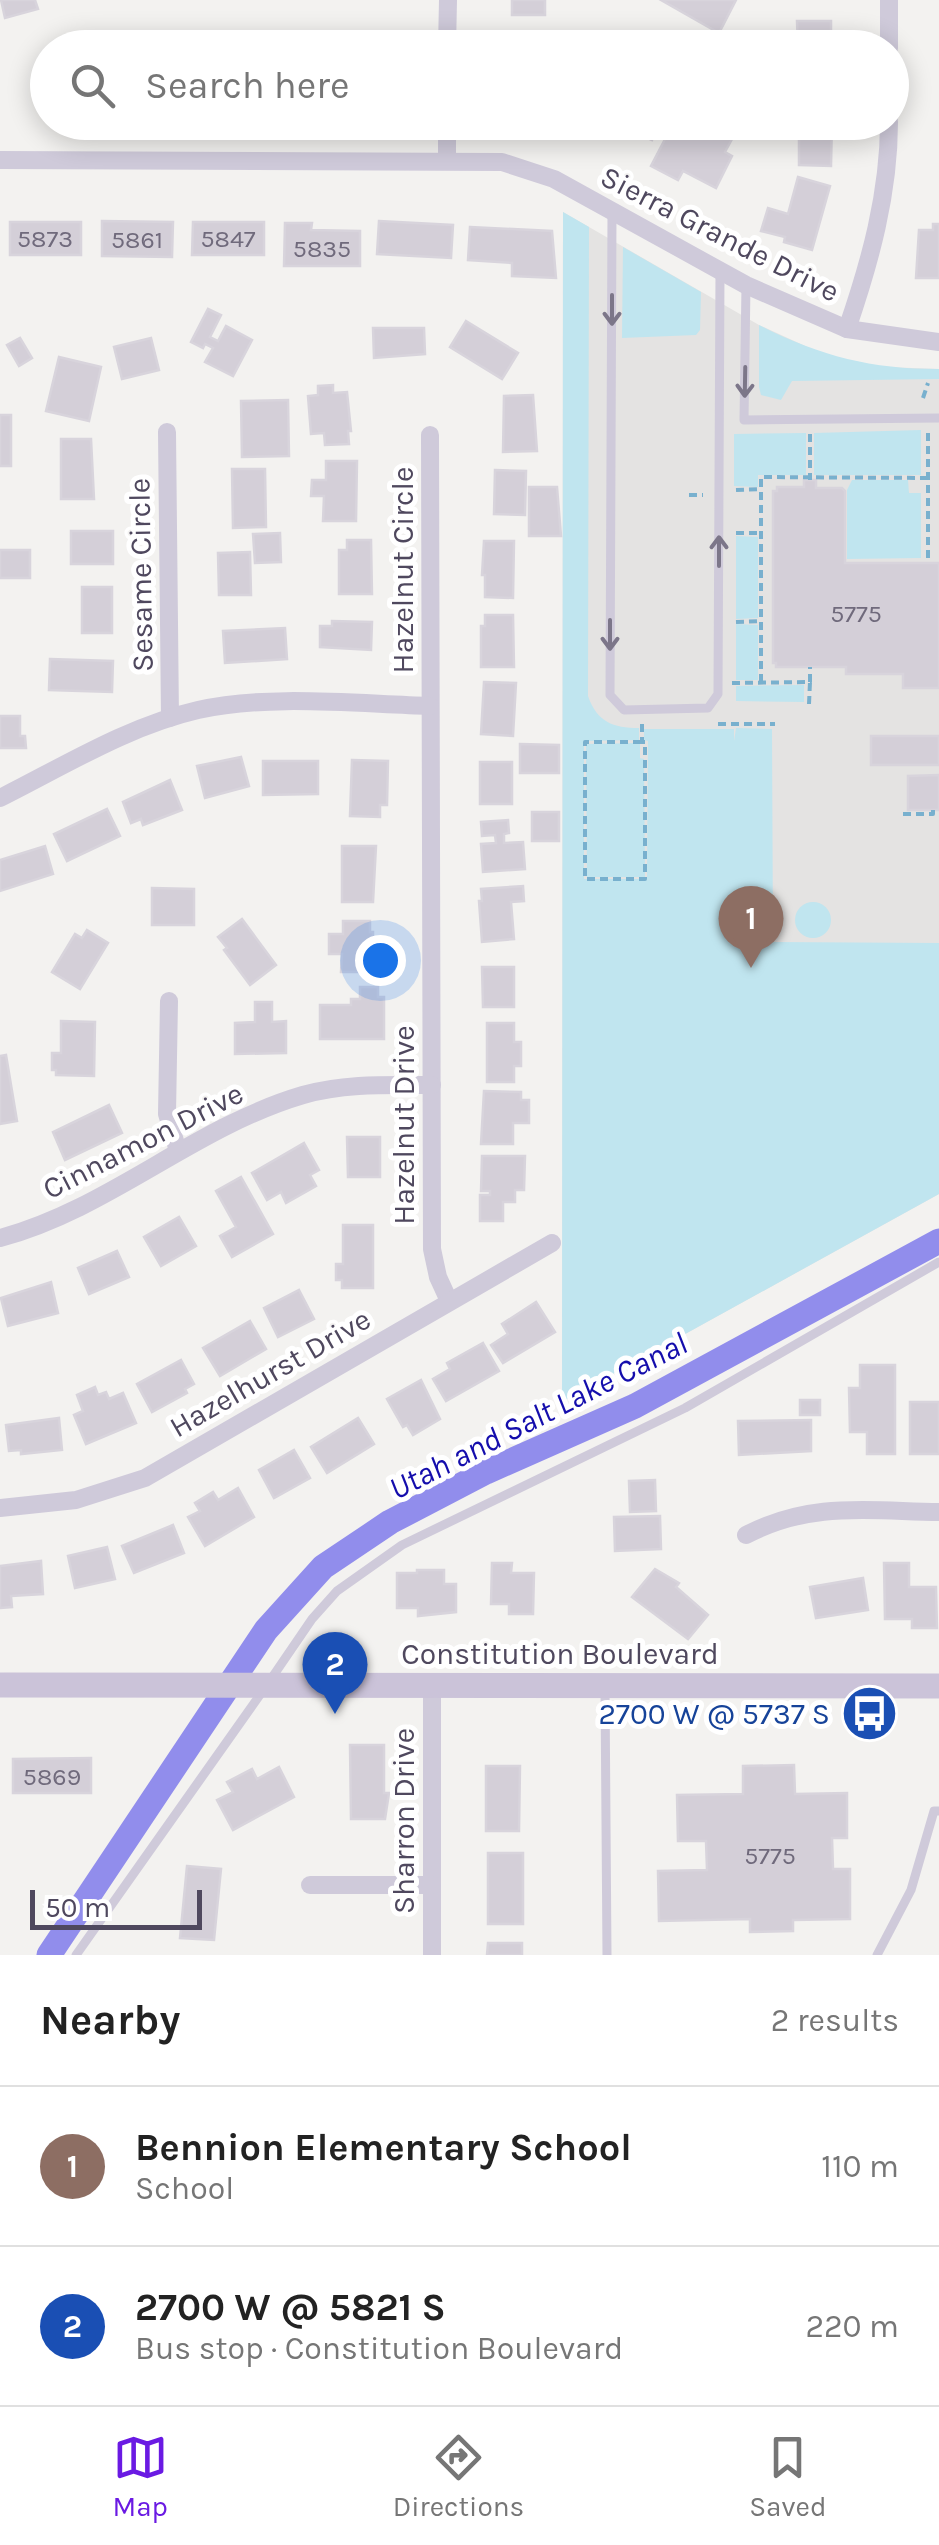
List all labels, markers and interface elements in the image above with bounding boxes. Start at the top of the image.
search box [30,30,909,140]
icon: search [65,58,120,113]
text: Search here [145,63,349,108]
street label: Sierra Grande Drive [595,158,845,310]
house number: 5873 [17,224,73,253]
house number: 5847 [200,224,256,253]
house number: 5861 [111,225,163,254]
house number: 5835 [293,234,351,263]
one-way arrow [602,294,622,326]
one-way arrow [735,366,754,398]
street label: Hazelnut Circle [385,467,421,673]
street label: Sesame Circle [121,478,161,672]
one-way arrow [710,536,728,568]
house number: 5775 [830,599,882,628]
one-way arrow [600,618,620,651]
pin: 1 [718,886,784,968]
your location [355,935,406,986]
street label: Hazelnut Drive [386,1025,422,1225]
street label: Cinnamon Drive [37,1075,249,1207]
street label: Hazelhurst Drive [163,1301,377,1445]
water label: Utah and Salt Lake Canal [383,1325,693,1507]
pin: 2 [302,1632,368,1714]
street label: Constitution Boulevard [401,1636,719,1672]
bus stop icon: 2700 W @ 5737 S [839,1684,899,1744]
place label: 2700 W @ 5737 S [598,1696,830,1732]
street label: Sharron Drive [386,1728,422,1914]
house number: 5869 [23,1762,81,1791]
house number: 5775 [744,1841,796,1870]
scale bar [30,1885,202,1930]
text: 50 m [45,1891,110,1924]
text: Nearby [40,1995,180,2045]
text: 2 results [771,2002,899,2039]
text: Bennion Elementary School [135,2125,632,2170]
text: 1 [67,2148,78,2185]
text: 110 m [821,2148,899,2185]
text: School [135,2170,234,2207]
text: 2700 W @ 5821 S [135,2285,446,2330]
text: 2 [63,2308,82,2345]
text: 220 m [805,2308,899,2345]
text: Bus stop · Constitution Boulevard [135,2330,623,2367]
tab: Map [112,2430,168,2523]
tab: Directions [393,2430,524,2523]
tab: Saved [749,2430,827,2523]

